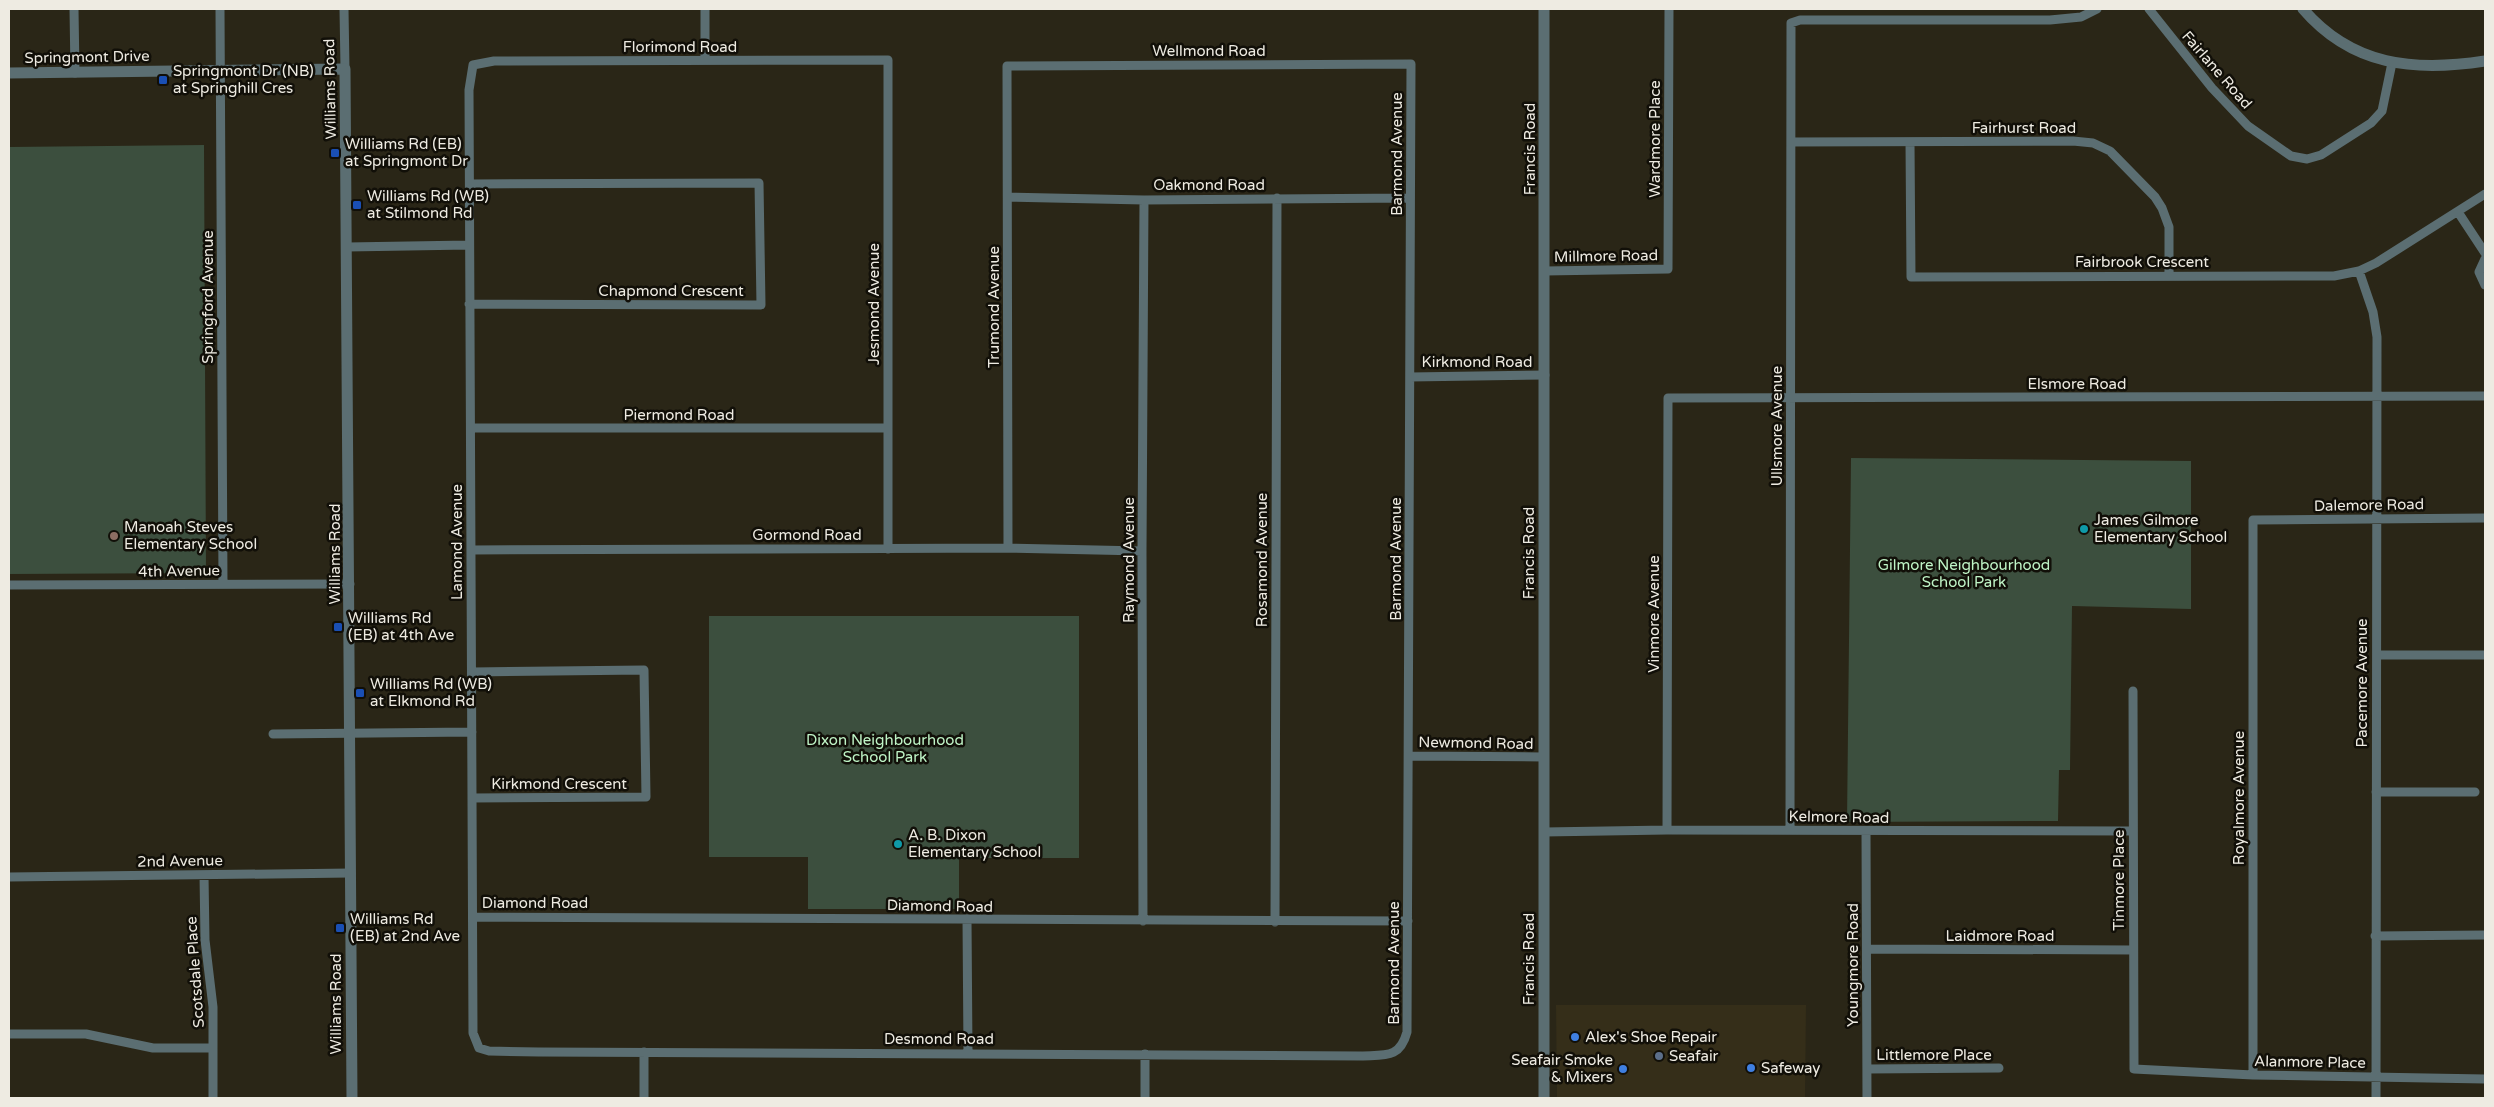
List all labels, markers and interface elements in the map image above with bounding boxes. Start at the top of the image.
street label: Fairlane Road [2178,27,2256,113]
street label: Williams Road [320,38,340,140]
street label: Florimond Road [623,38,737,56]
street label: Wellmond Road [1152,42,1266,60]
street label: Springmont Drive [24,47,150,67]
place label: Springmont Dr (NB) at Springhill Cres [173,62,314,97]
marker: Springmont Dr (NB) at Springhill Cres [157,74,169,86]
street label: Wardmore Place [1646,80,1664,198]
street label: Barmond Avenue [1388,92,1406,216]
street label: Francis Road [1521,103,1539,195]
street label: Fairhurst Road [1972,119,2076,137]
place label: Williams Rd (EB) at Springmont Dr [345,135,468,170]
marker: Williams Rd (EB) at Springmont Dr [329,147,341,159]
street label: Oakmond Road [1153,176,1265,194]
place label: Williams Rd (WB) at Stilmond Rd [367,187,489,222]
marker: Williams Rd (WB) at Stilmond Rd [351,199,363,211]
street label: Springford Avenue [199,230,217,364]
street label: Jesmond Avenue [865,243,883,365]
street label: Trumond Avenue [985,246,1003,368]
street label: Millmore Road [1554,246,1658,266]
street label: Fairbrook Crescent [2075,253,2209,271]
street label: Chapmond Crescent [598,282,744,300]
street label: Kirkmond Road [1422,353,1532,371]
street label: Ullsmore Avenue [1768,366,1786,486]
street label: Elsmore Road [2027,375,2127,393]
street label: Piermond Road [623,406,735,424]
street label: Lamond Avenue [448,484,466,600]
street label: Rosamond Avenue [1253,493,1271,627]
street label: Dalemore Road [2314,495,2424,515]
street label: Raymond Avenue [1120,497,1138,623]
street label: Barmond Avenue [1387,497,1405,621]
street label: Williams Road [326,504,344,604]
street label: Francis Road [1520,507,1538,599]
place label: James Gilmore Elementary School [2094,511,2227,546]
place label: Manoah Steves Elementary School [124,518,257,553]
marker: James Gilmore Elementary School [2078,523,2090,535]
street label: Gormond Road [752,526,862,544]
marker: Manoah Steves Elementary School [108,530,120,542]
street label: Vinmore Avenue [1645,555,1663,673]
park label: Gilmore Neighbourhood School Park [1878,556,2050,591]
street label: 4th Avenue [138,561,220,581]
place label: Williams Rd (EB) at 4th Ave [348,609,454,644]
street label: Pacemore Avenue [2353,618,2371,748]
marker: Williams Rd (EB) at 4th Ave [332,621,344,633]
place label: Williams Rd (WB) at Elkmond Rd [370,675,492,710]
marker: Williams Rd (WB) at Elkmond Rd [354,687,366,699]
park label: Dixon Neighbourhood School Park [806,731,964,766]
street label: Royalmore Avenue [2230,731,2248,865]
street label: Newmond Road [1418,733,1534,753]
street label: Kirkmond Crescent [491,775,627,793]
street label: Kelmore Road [1788,807,1890,827]
place label: A. B. Dixon Elementary School [908,826,1041,861]
street label: Tinmore Place [2110,829,2128,931]
marker: A. B. Dixon Elementary School [892,838,904,850]
street label: 2nd Avenue [137,851,223,871]
street label: Diamond Road [482,894,588,912]
street label: Diamond Road [887,896,993,916]
street label: Barmond Avenue [1385,901,1403,1025]
street label: Youngmore Road [1844,903,1862,1027]
place label: Williams Rd (EB) at 2nd Ave [350,910,460,945]
street label: Francis Road [1520,913,1538,1005]
street label: Scotsdale Place [182,916,208,1028]
marker: Williams Rd (EB) at 2nd Ave [334,922,346,934]
street label: Laidmore Road [1946,927,2054,945]
street label: Williams Road [327,954,345,1054]
place label: Alex's Shoe Repair [1585,1028,1717,1046]
street label: Desmond Road [884,1030,994,1048]
marker: Alex's Shoe Repair [1569,1031,1581,1043]
street label: Littlemore Place [1876,1046,1992,1064]
place label: Seafair [1669,1047,1719,1065]
marker: Seafair [1653,1050,1665,1062]
place label: Seafair Smoke & Mixers [1511,1051,1613,1086]
street label: Alanmore Place [2254,1052,2366,1072]
place label: Safeway [1761,1059,1820,1077]
marker: Safeway [1745,1062,1757,1074]
marker: Seafair Smoke & Mixers [1617,1063,1629,1075]

